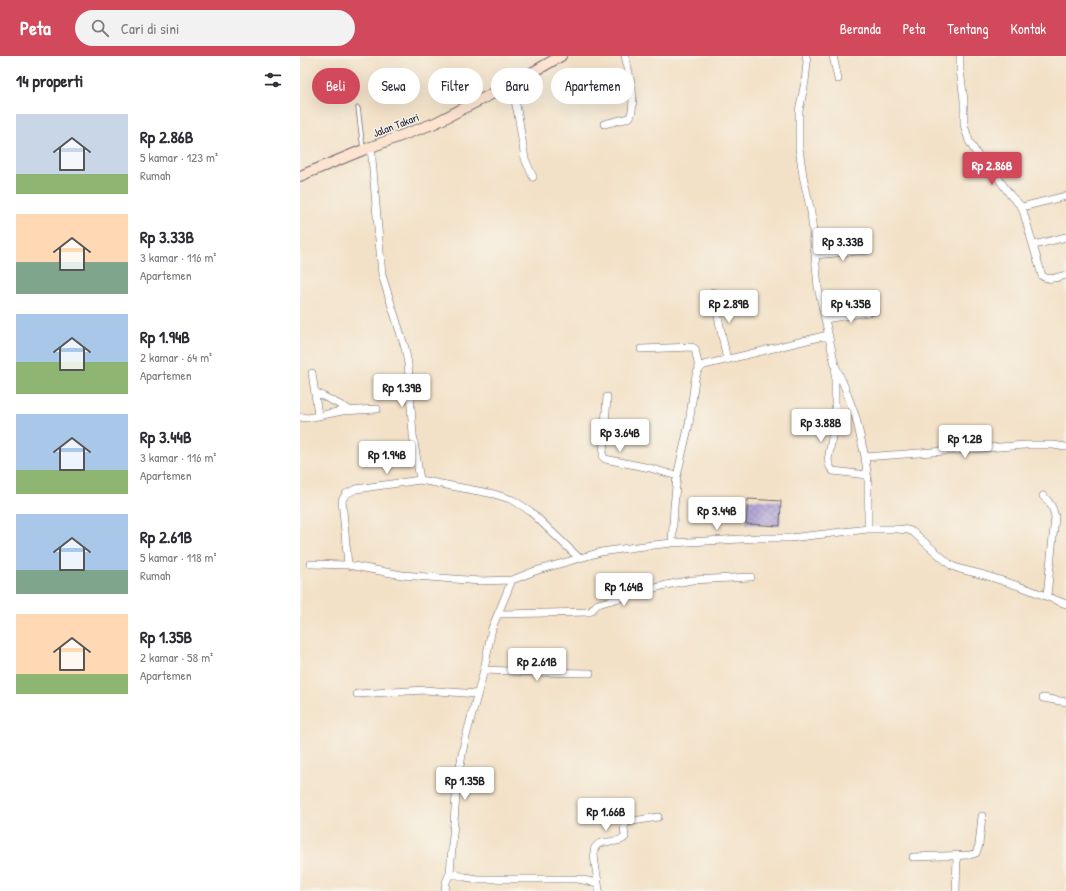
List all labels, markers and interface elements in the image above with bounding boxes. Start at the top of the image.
search box [75,10,355,46]
text: Peta [20,15,51,41]
icon: search [89,17,111,39]
text: Cari di sini [121,18,179,39]
text: Beranda [840,19,881,38]
text: Peta [903,19,925,38]
text: Tentang [947,19,989,38]
text: Kontak [1011,19,1046,38]
chip: Beli [312,68,360,104]
chip: Sewa [368,68,420,104]
chip: Filter [428,68,483,104]
chip: Baru [491,68,543,104]
chip: Apartemen [551,68,634,104]
text: 14 properti [16,69,83,92]
icon: filters [262,69,284,91]
street label: Jalan Takari [371,110,421,140]
text: Rp 2.86B [140,125,193,148]
icon: home [48,130,96,178]
text: 5 kamar · 123 m² [140,148,218,166]
pin: Rp 2.86B [951,152,1033,186]
text: Rp 2.86B [972,156,1012,174]
text: Rumah [140,166,171,184]
text: Rp 3.33B [140,225,194,248]
pin: Rp 3.33B [802,228,884,262]
icon: home [48,230,96,278]
text: Rp 3.33B [822,232,864,250]
text: 3 kamar · 116 m² [140,248,216,266]
text: Apartemen [140,266,192,284]
pin: Rp 2.89B [688,290,770,324]
pin: Rp 4.35B [810,290,892,324]
text: Rp 2.89B [709,294,749,312]
text: Rp 4.35B [831,294,871,312]
text: Rp 1.94B [140,325,190,348]
icon: home [48,330,96,378]
text: 2 kamar · 64 m² [140,348,212,366]
text: Apartemen [140,366,192,384]
pin: Rp 1.39B [361,374,443,408]
text: Rp 1.39B [382,378,422,396]
pin: Rp 3.88B [780,409,862,443]
text: Rp 3.88B [801,413,841,431]
pin: Rp 3.64B [579,419,661,453]
text: Rp 3.64B [600,423,640,441]
text: Rp 3.44B [140,425,192,448]
pin: Rp 1.2B [928,425,1002,459]
text: Rp 1.2B [948,429,982,447]
icon: home [48,430,96,478]
pin: Rp 1.94B [346,441,428,475]
text: Rp 1.94B [368,445,406,463]
text: 3 kamar · 116 m² [140,448,216,466]
text: Apartemen [140,466,192,484]
pin: Rp 3.44B [676,497,758,531]
text: Rp 3.44B [697,501,737,519]
text: Rp 2.61B [140,525,192,548]
icon: home [48,530,96,578]
text: 5 kamar · 118 m² [140,548,216,566]
text: Rumah [140,566,171,584]
pin: Rp 1.64B [583,573,665,607]
text: Rp 1.64B [605,577,643,595]
text: Rp 1.35B [140,625,192,648]
icon: home [48,630,96,678]
text: 2 kamar · 58 m² [140,648,213,666]
pin: Rp 2.61B [496,648,578,682]
text: Rp 2.61B [517,652,557,670]
text: Apartemen [140,666,192,684]
pin: Rp 1.35B [424,767,506,801]
text: Rp 1.35B [445,771,485,789]
pin: Rp 1.66B [565,798,647,832]
text: Rp 1.66B [587,802,625,820]

